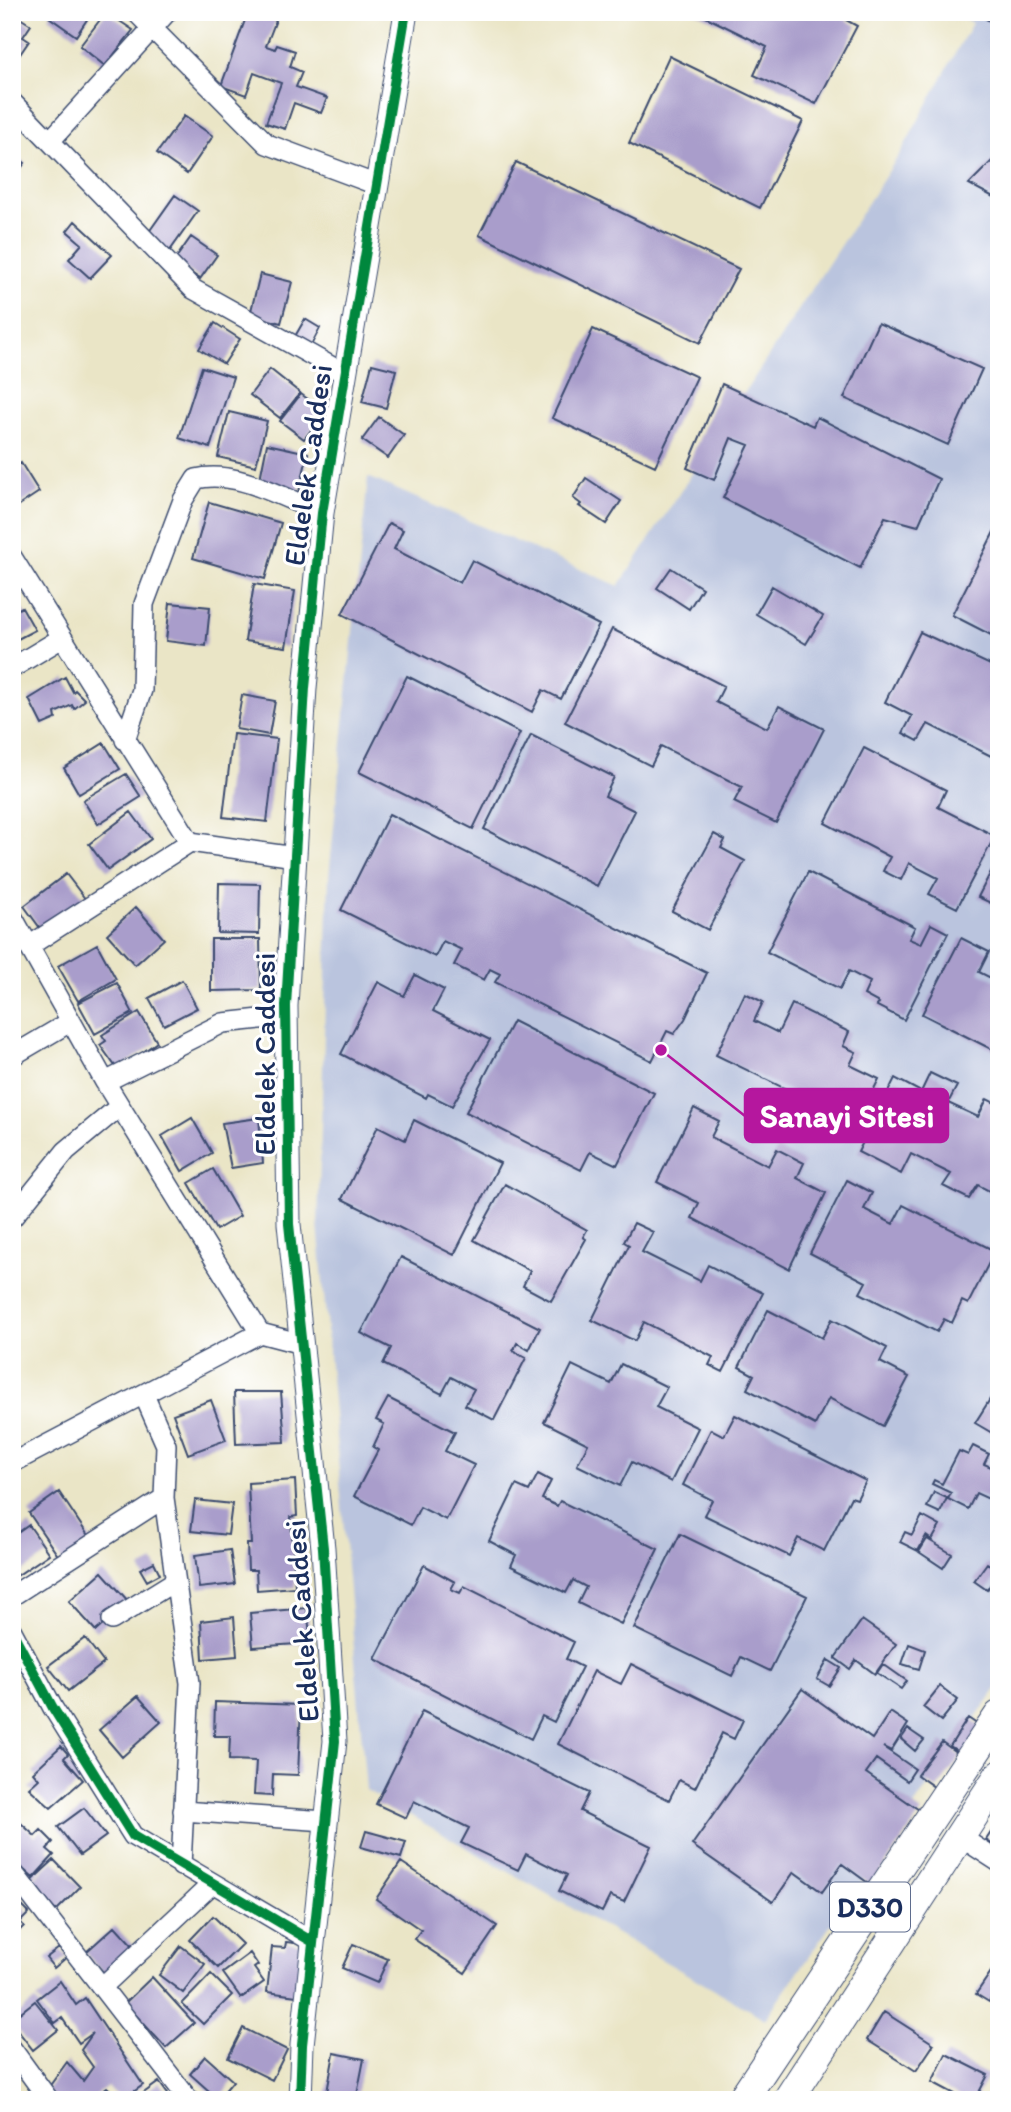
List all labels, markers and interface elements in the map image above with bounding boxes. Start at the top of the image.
street label: Eldelek Caddesi [275,362,340,568]
street label: Eldelek Caddesi [246,953,283,1155]
callout: Sanayi Sitesi [745,1089,948,1142]
text: Sanayi Sitesi [760,1097,934,1135]
street label: Eldelek Caddesi [276,1518,327,1724]
road number: D330 [830,1882,910,1932]

